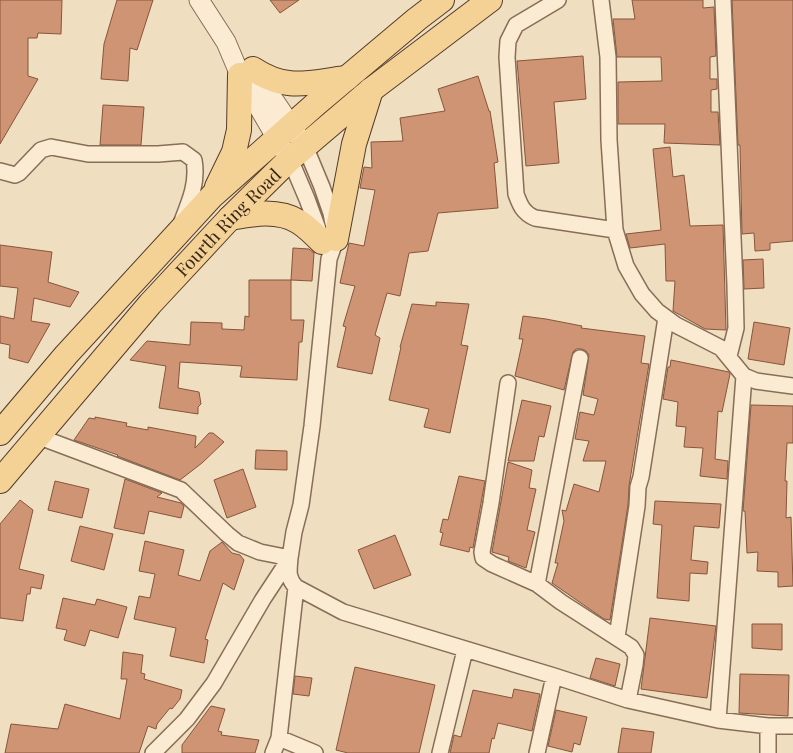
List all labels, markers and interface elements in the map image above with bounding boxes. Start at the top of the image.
street label: Fourth Ring Road [170,162,286,281]

